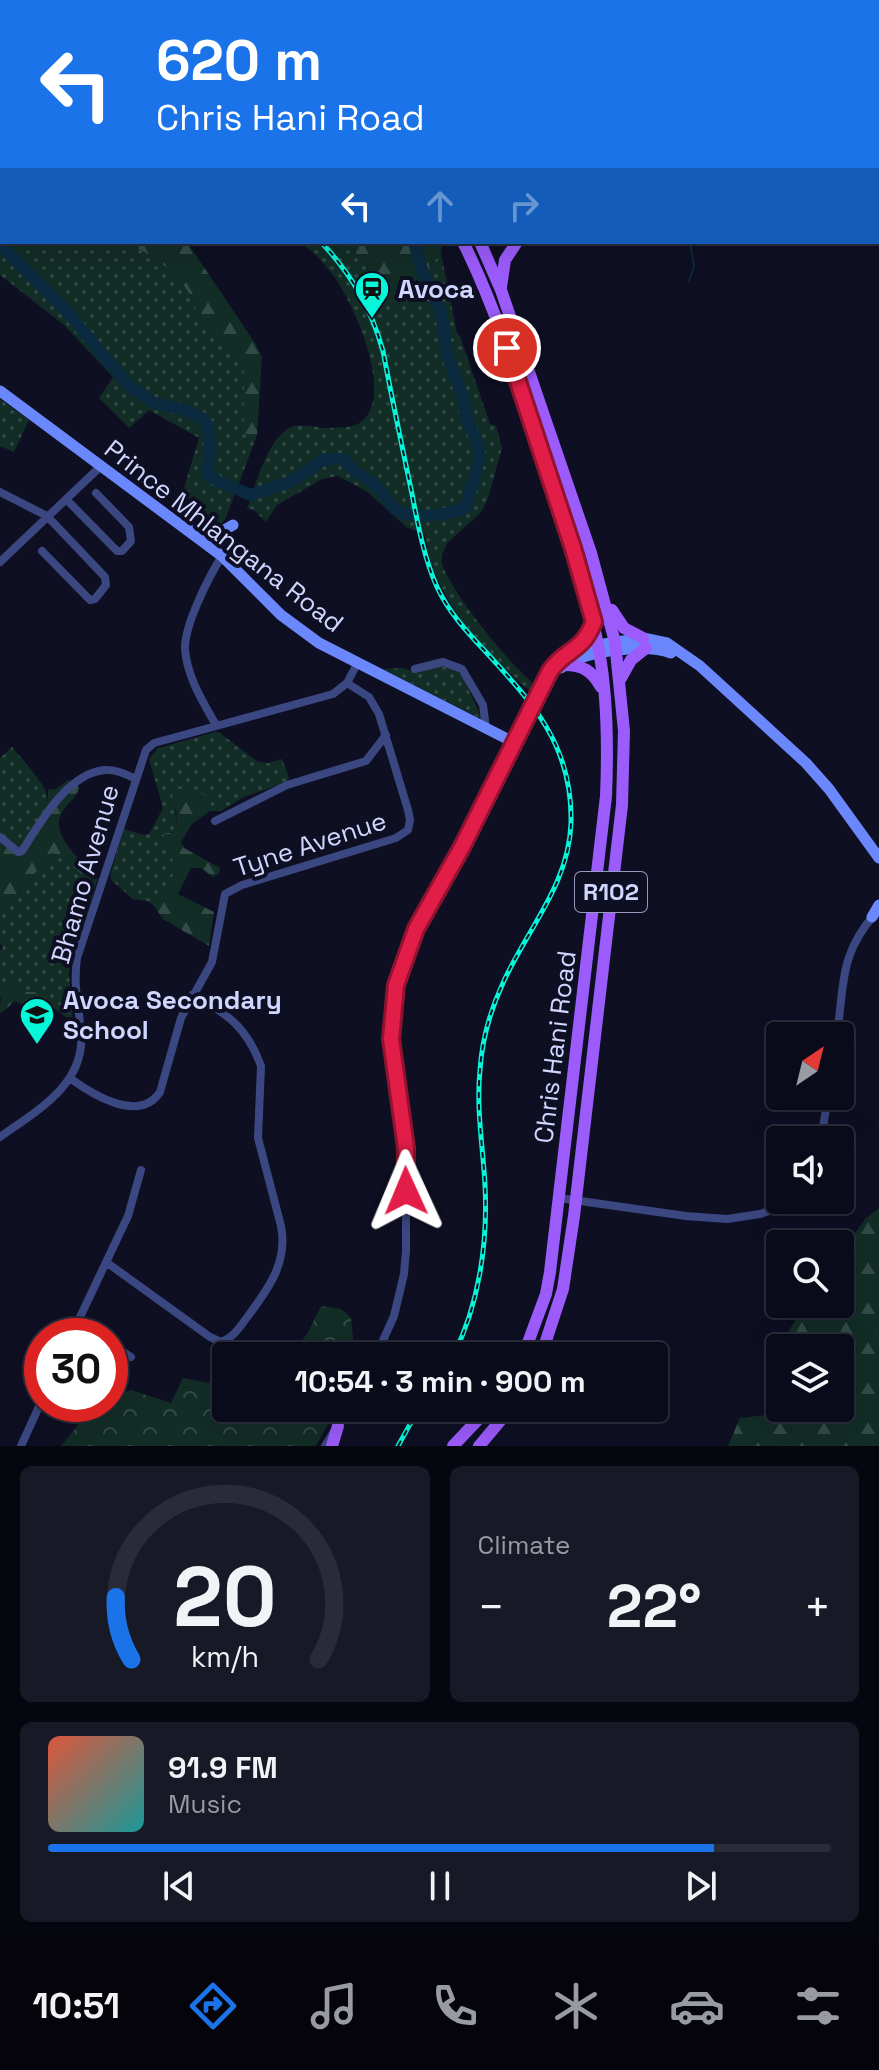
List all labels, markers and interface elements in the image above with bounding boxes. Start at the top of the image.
text: 620 m [156,25,322,96]
icon: left [24,32,128,136]
text: Chris Hani Road [156,95,425,141]
icon: left [334,184,378,228]
icon: ahead [418,184,462,228]
icon: right [502,184,546,228]
station icon: Avoca [353,270,391,320]
place label: Avoca [398,272,474,306]
pin [473,314,541,382]
icon: arrive [485,326,529,370]
street label: Prince Mhlangana Road [98,432,350,640]
street label: Bhamo Avenue [43,781,127,967]
street label: Tyne Avenue [229,803,391,885]
road number: R102 [575,872,647,912]
street label: Chris Hani Road [526,949,584,1145]
place label: Avoca Secondary School [63,983,282,1047]
school or university icon: Avoca Secondary School [18,996,56,1046]
north arrow [766,1022,854,1110]
map controls [766,1022,854,1422]
button: sound [766,1126,854,1214]
position arrow [364,1149,448,1233]
button: search [766,1230,854,1318]
speed limit sign: 30 [24,1318,128,1422]
button: layers [766,1334,854,1422]
text: 10:54 · 3 min · 900 m [294,1362,586,1401]
text: Climate [478,1528,570,1562]
text: 20 [173,1544,276,1650]
text: 22° [607,1568,702,1645]
text: − [478,1579,505,1635]
text: + [804,1579,831,1635]
text: km/h [191,1639,259,1675]
text: 91.9 FM [168,1748,278,1787]
text: Music [168,1787,242,1821]
icon: previous [157,1864,201,1908]
icon: pause [418,1864,462,1908]
icon: next [679,1864,723,1908]
icon: directions [185,1978,241,2034]
icon: music [306,1978,362,2034]
icon: phone [427,1978,483,2034]
icon: climate [548,1978,604,2034]
icon: car [669,1978,725,2034]
icon: filters [790,1978,846,2034]
text: 10:51 [33,1983,120,2029]

